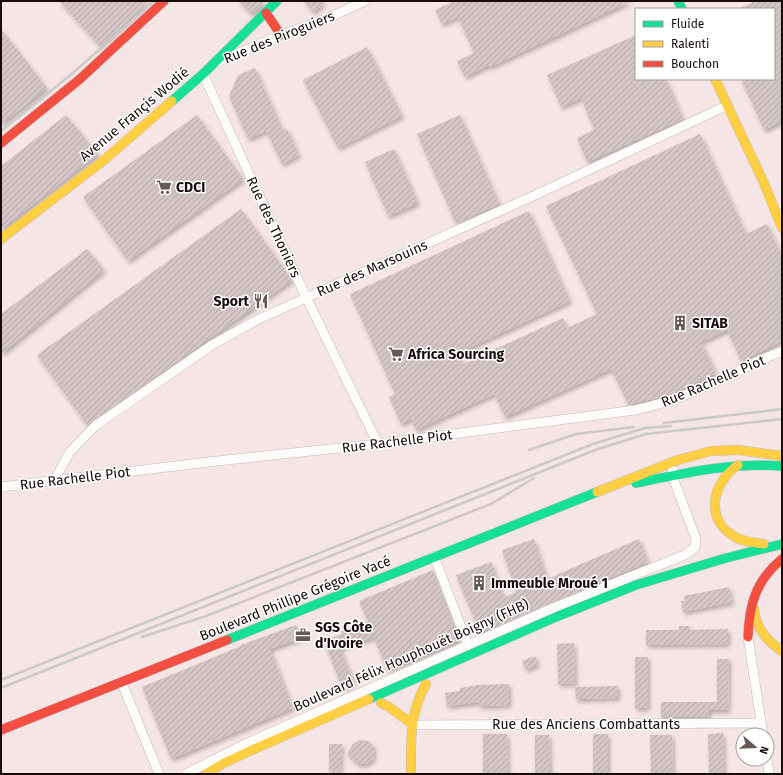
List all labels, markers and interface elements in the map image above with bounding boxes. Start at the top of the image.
street label: Rue des Piroguiers [221,7,338,67]
legend [635,8,775,80]
text: Fluide [671,17,704,31]
text: Ralenti [671,37,709,51]
text: Bouchon [671,57,719,71]
street label: Avenue Françis Wodié [76,64,193,165]
street label: Rue des Thoniers [243,174,305,281]
supermarket icon: CDCI [155,178,173,196]
place label: CDCI [176,179,205,196]
street label: Rue des Marsouins [314,236,431,301]
restaurant icon: Sport [252,292,270,310]
place label: Sport [213,293,250,310]
building icon: SITAB [671,314,689,332]
place label: SITAB [692,315,728,332]
supermarket icon: Africa Sourcing [387,345,405,363]
place label: Africa Sourcing [407,346,504,363]
street label: Rue Rachelle Piot [659,352,769,411]
street label: Rue Rachelle Piot [341,426,454,457]
street label: Rue Rachelle Piot [19,463,132,494]
street label: Boulevard Phillipe Grégoire Yacé [197,552,393,645]
building icon: Immeuble Mroué 1 [470,574,488,592]
place label: Immeuble Mroué 1 [491,575,608,592]
street label: Boulevard Félix Houphouët Boigny (FHB) [291,596,532,715]
place label: SGS Côte d'Ivoire [315,619,372,652]
office icon: SGS Côte d'Ivoire [294,626,312,644]
street label: Rue des Anciens Combattants [492,716,681,733]
north arrow [735,727,775,767]
text: N [757,745,771,756]

